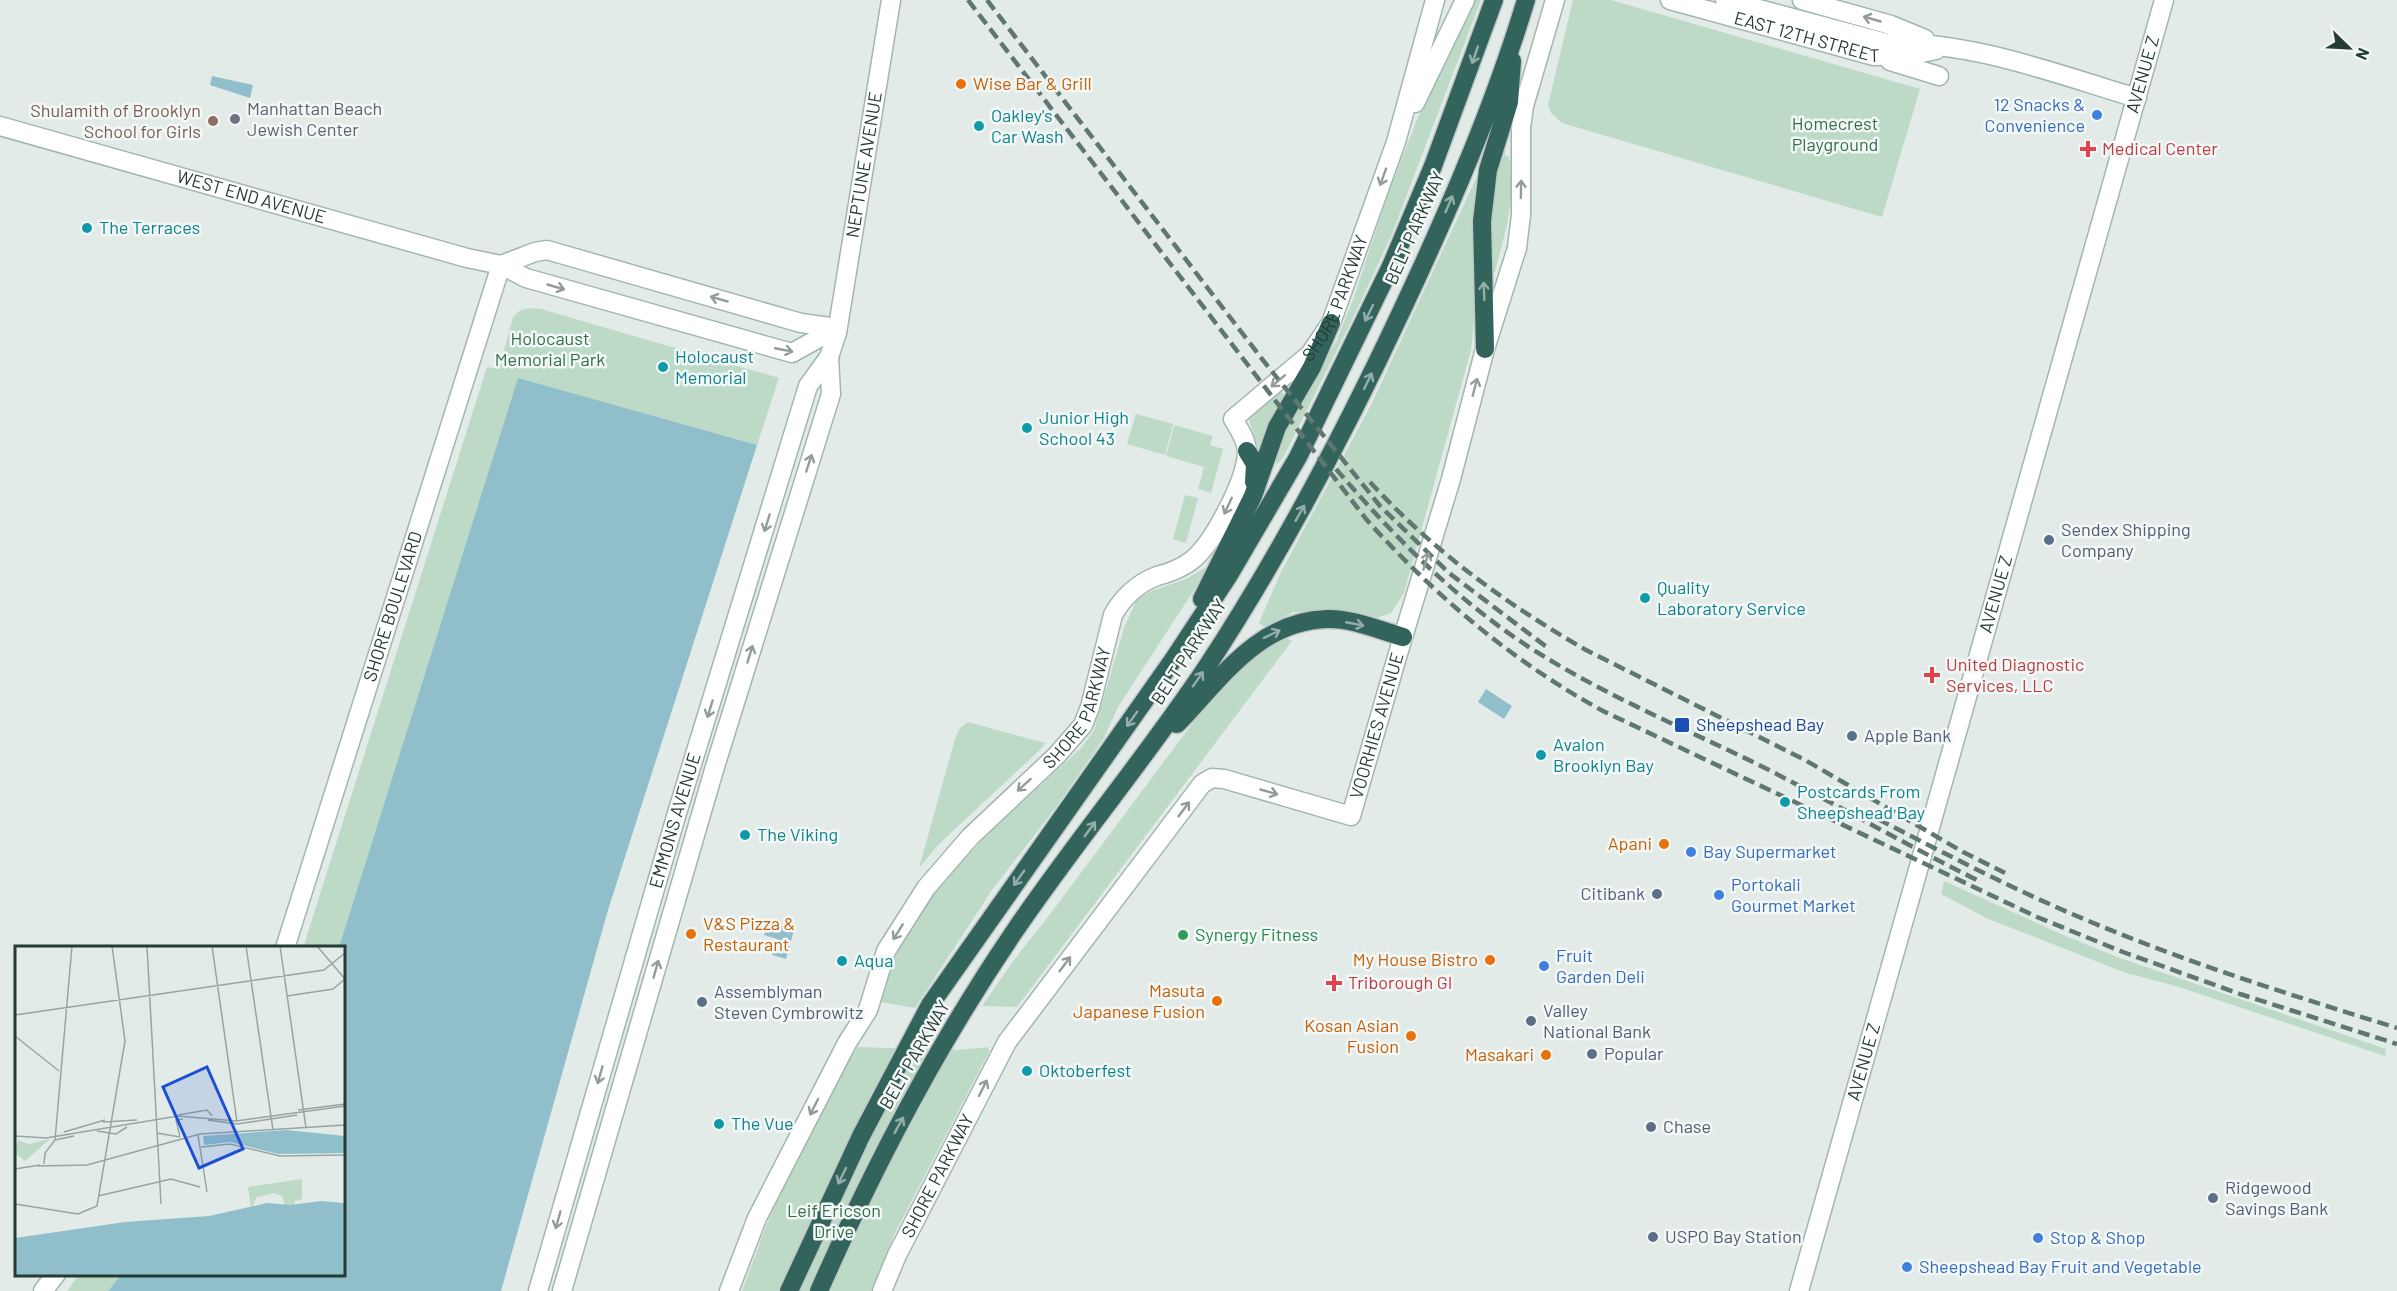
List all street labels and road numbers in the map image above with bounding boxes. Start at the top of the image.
street label: EAST 12TH STREET [1732,6,1880,66]
street label: AVENUE Z [2121,33,2163,116]
street label: NEPTUNE AVENUE [841,90,886,239]
street label: WEST END AVENUE [174,164,329,228]
street label: BELT PARKWAY [1379,167,1449,288]
street label: SHORE PARKWAY [1297,232,1372,366]
street label: SHORE BOULEVARD [358,528,426,684]
street label: AVENUE Z [1974,553,2016,635]
street label: BELT PARKWAY [1146,594,1231,709]
street label: SHORE PARKWAY [1038,644,1115,773]
street label: VOORHIES AVENUE [1345,650,1408,801]
street label: EMMONS AVENUE [644,750,705,891]
street label: BELT PARKWAY [874,996,954,1113]
street label: AVENUE Z [1841,1020,1884,1103]
street label: SHORE PARKWAY [896,1110,978,1241]

